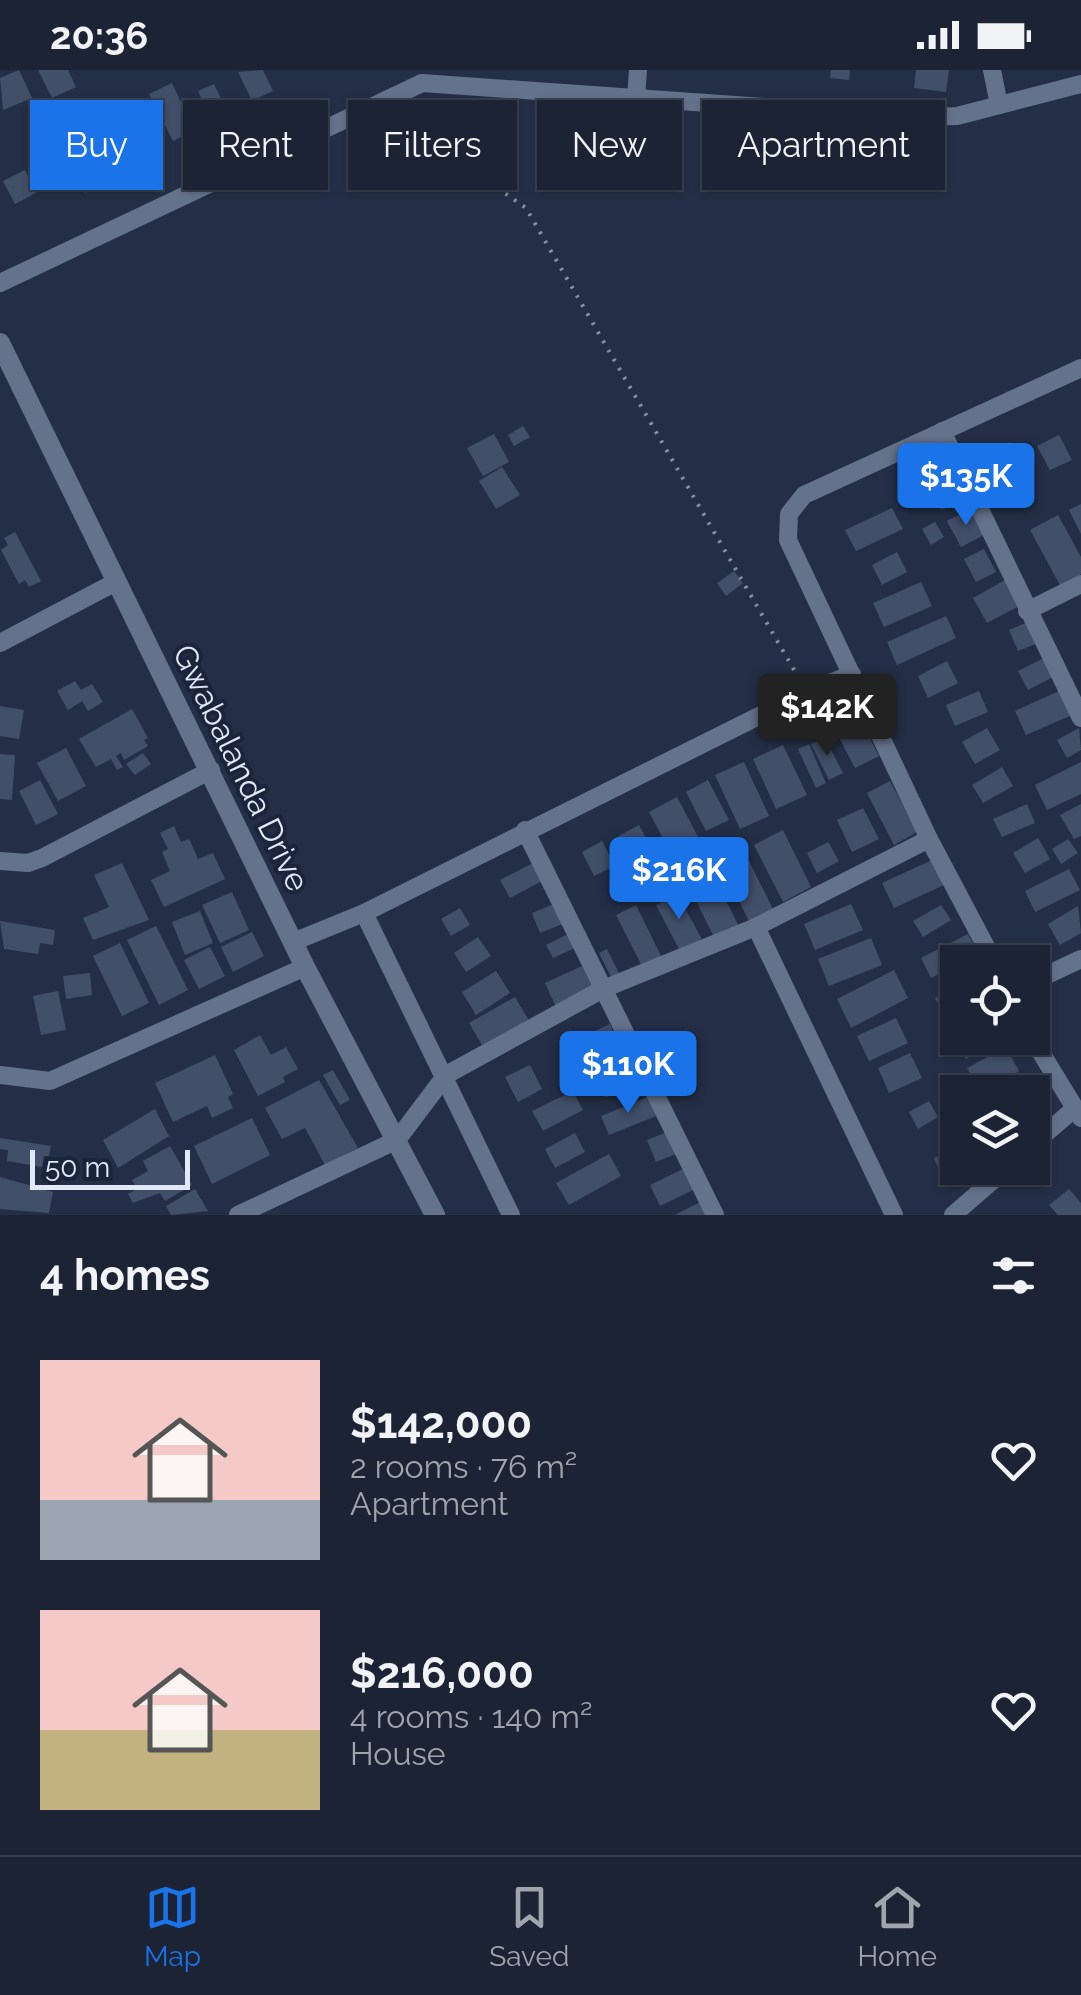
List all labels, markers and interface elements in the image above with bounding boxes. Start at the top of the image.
text: 20:36 [50,13,148,58]
chip: Buy [30,100,163,190]
chip: Rent [183,100,328,190]
chip: Filters [348,100,517,190]
chip: New [537,100,682,190]
chip: Apartment [702,100,945,190]
pin: $135K [896,443,1036,528]
text: $135K [919,457,1013,494]
street label: Gwabalanda Drive [166,639,317,897]
pin: $142K [757,674,897,759]
text: $142K [780,688,874,725]
pin: $216K [609,837,749,922]
text: $216K [632,851,726,888]
map controls [940,945,1050,1185]
button: locate [940,945,1050,1055]
pin: $110K [558,1031,698,1116]
text: $110K [582,1045,674,1082]
button: layers [940,1075,1050,1185]
scale bar [30,1145,190,1190]
text: 50 m [45,1151,110,1184]
icon: filters [986,1248,1041,1303]
text: 4 homes [40,1251,210,1300]
text: $142,000 [350,1399,532,1448]
icon: home [120,1400,240,1520]
icon: heart [986,1433,1041,1488]
text: 2 rooms · 76 m² [350,1448,577,1485]
text: Apartment [350,1485,508,1522]
text: $216,000 [350,1649,534,1698]
icon: home [120,1650,240,1770]
icon: heart [986,1683,1041,1738]
text: 4 rooms · 140 m² [350,1698,592,1735]
text: House [350,1735,446,1772]
tab: Map [144,1880,201,1973]
tab: Saved [489,1880,569,1973]
tab: Home [858,1880,937,1973]

